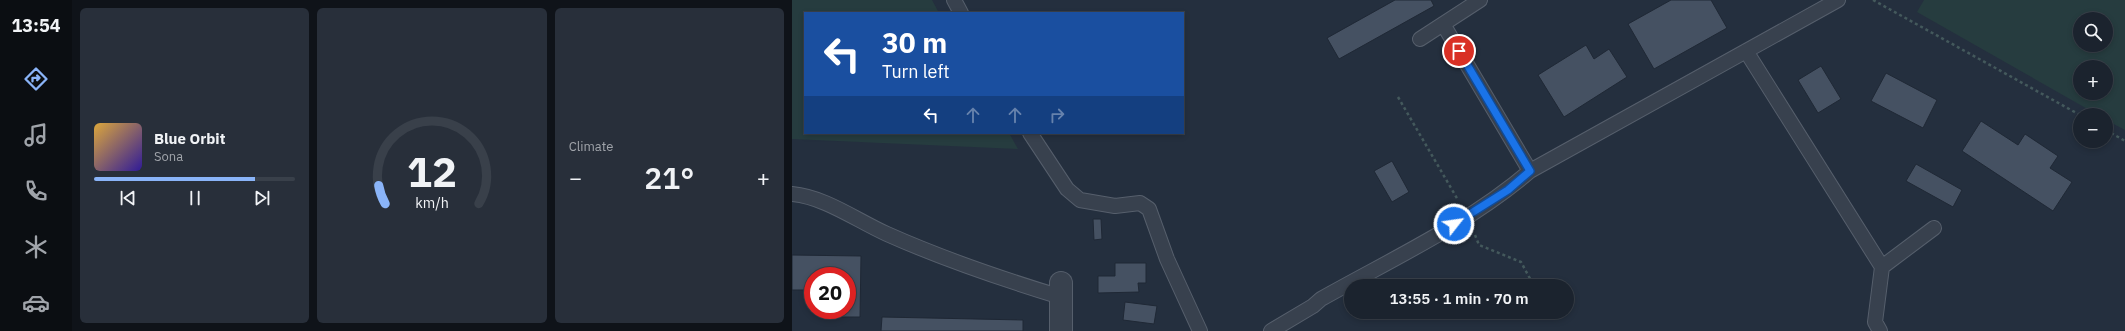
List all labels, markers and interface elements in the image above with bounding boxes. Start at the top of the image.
map controls [2073,12,2113,148]
button: search [2073,12,2113,52]
text: 13:54 [11,14,61,37]
text: 30 m [882,24,947,61]
icon: left [816,28,868,80]
pin [1442,34,1476,68]
icon: arrive [1448,40,1470,62]
text: Turn left [882,60,950,83]
button: + [2073,60,2113,100]
icon: directions [22,65,50,93]
icon: left [920,104,942,126]
icon: ahead [962,104,984,126]
icon: ahead [1004,104,1026,126]
icon: right [1046,104,1068,126]
button: − [2073,108,2113,148]
icon: music [22,121,50,149]
text: Blue Orbit [154,129,225,148]
text: Climate [569,138,613,155]
text: 12 [407,143,457,197]
text: Sona [154,148,183,165]
text: 21° [644,158,694,197]
text: − [569,163,582,192]
text: + [757,163,770,192]
icon: phone [22,177,50,205]
icon: previous [117,187,139,209]
icon: pause [184,187,206,209]
icon: next [251,187,273,209]
text: km/h [415,192,449,211]
position arrow [1433,203,1475,245]
icon: climate [22,233,50,261]
speed limit sign: 20 [804,267,856,319]
icon: car [22,289,50,317]
text: 13:55 · 1 min · 70 m [1389,289,1529,308]

